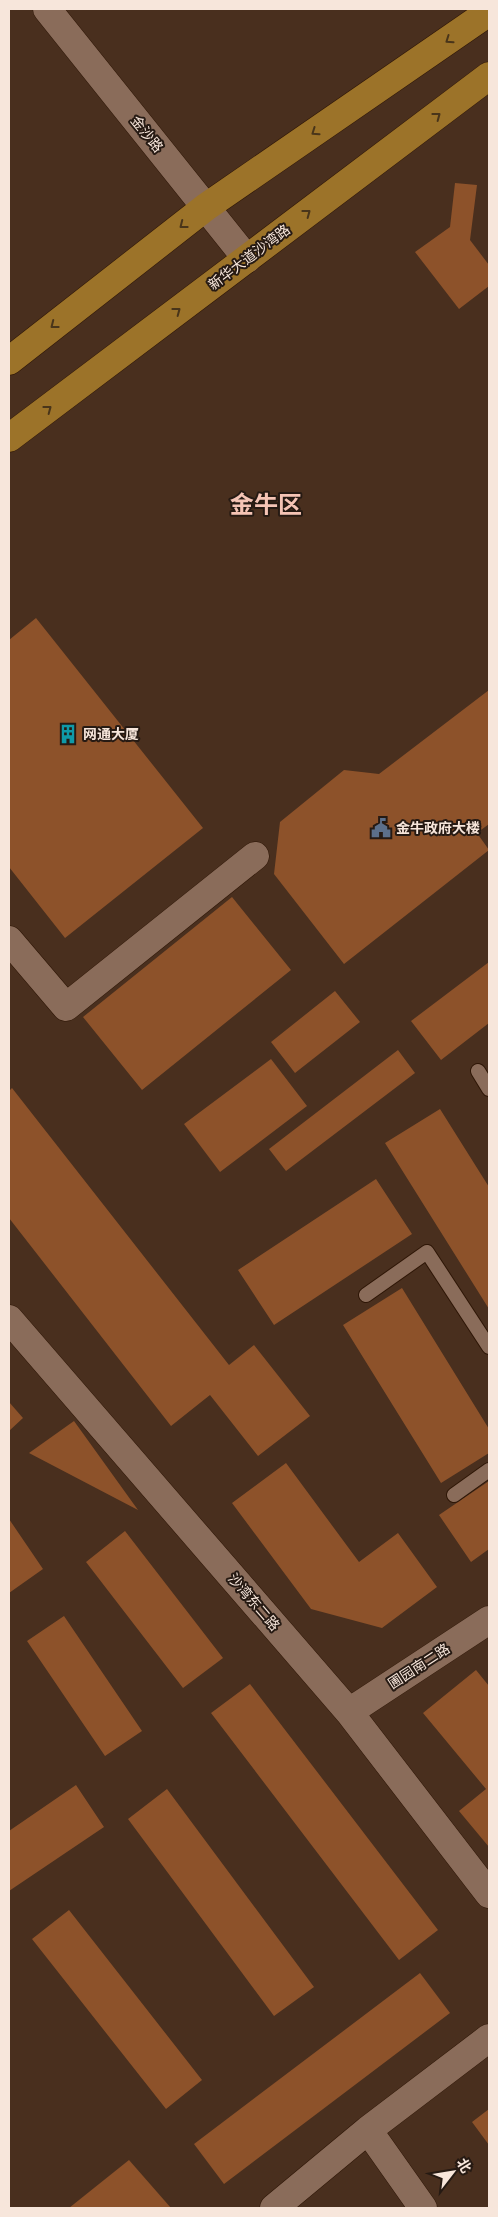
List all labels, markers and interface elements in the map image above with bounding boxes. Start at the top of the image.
one-way arrow [445,34,455,43]
street label: 金沙路 [127,112,167,156]
one-way arrow [431,113,440,121]
one-way arrow [312,126,321,135]
one-way arrow [301,211,310,219]
one-way arrow [179,220,188,229]
street label: 新华大道沙湾路 [204,220,294,294]
one-way arrow [172,308,181,317]
one-way arrow [51,320,60,328]
one-way arrow [42,406,51,414]
district label: 金牛区 [230,490,302,519]
building icon: 网通大厦 [57,723,79,745]
place label: 网通大厦 [83,725,139,743]
public building icon: 金牛政府大楼 [370,817,392,839]
place label: 金牛政府大楼 [396,819,480,837]
street label: 沙湾东二路 [224,1570,284,1634]
street label: 圃园南二路 [385,1639,453,1693]
north arrow [428,2147,478,2197]
text: 北 [453,2155,475,2176]

